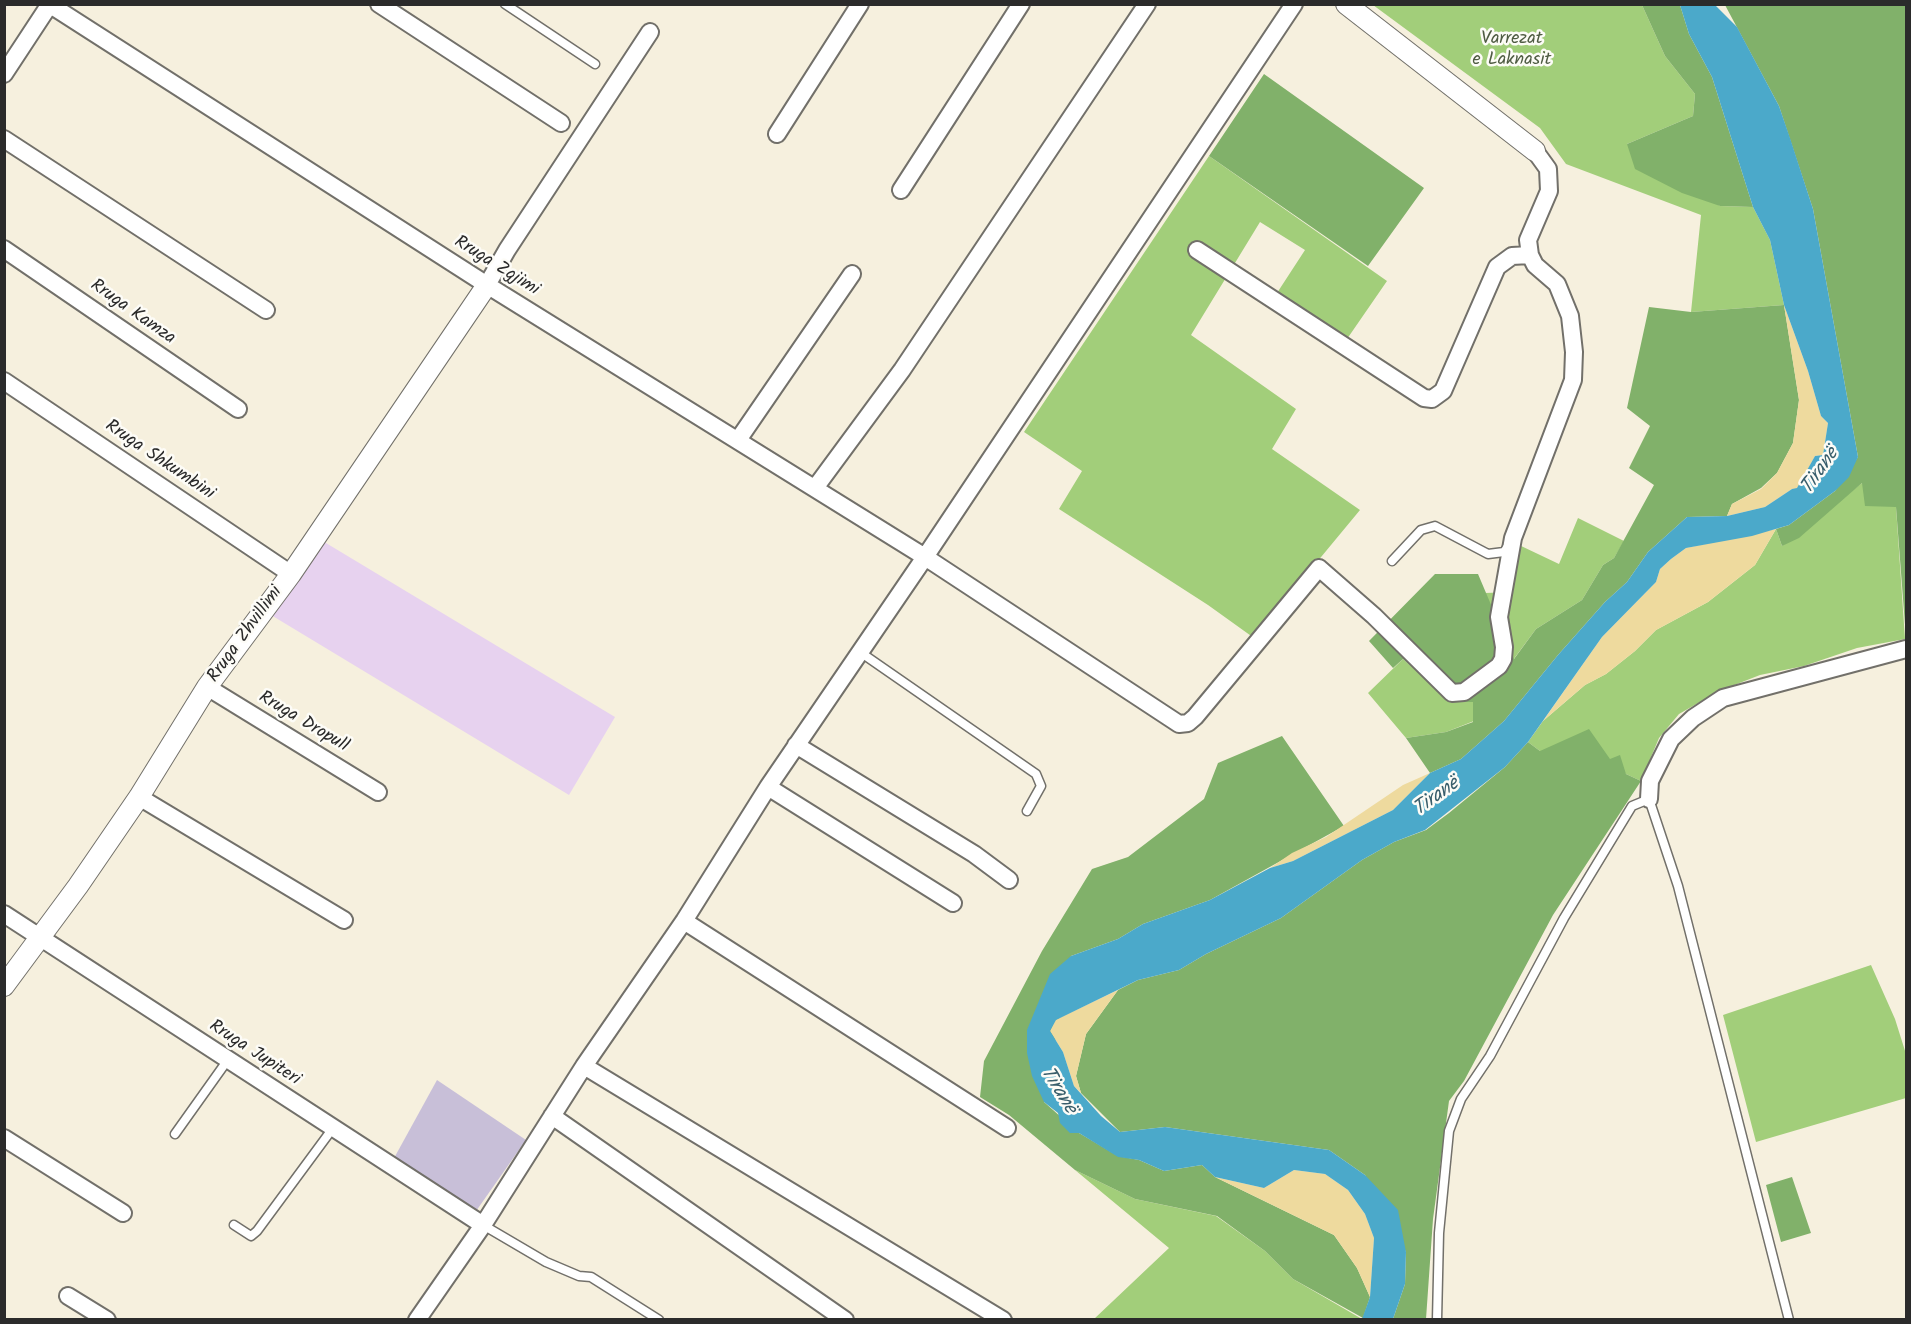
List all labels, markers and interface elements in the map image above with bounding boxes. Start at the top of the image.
park label: Varrezat e Laknasit [1473,29,1551,72]
street label: Rruga Zgjimi [449,232,543,302]
street label: Rruga Kamza [85,276,179,350]
street label: Rruga Shkumbini [100,416,218,506]
water label: Tiranë [1797,444,1845,500]
street label: Rruga Zhvillimi [204,583,288,687]
street label: Rruga Dropull [254,688,352,758]
water label: Tiranë [1409,773,1465,823]
street label: Rruga Jupiteri [204,1016,304,1092]
water label: Tiranë [1033,1063,1081,1119]

